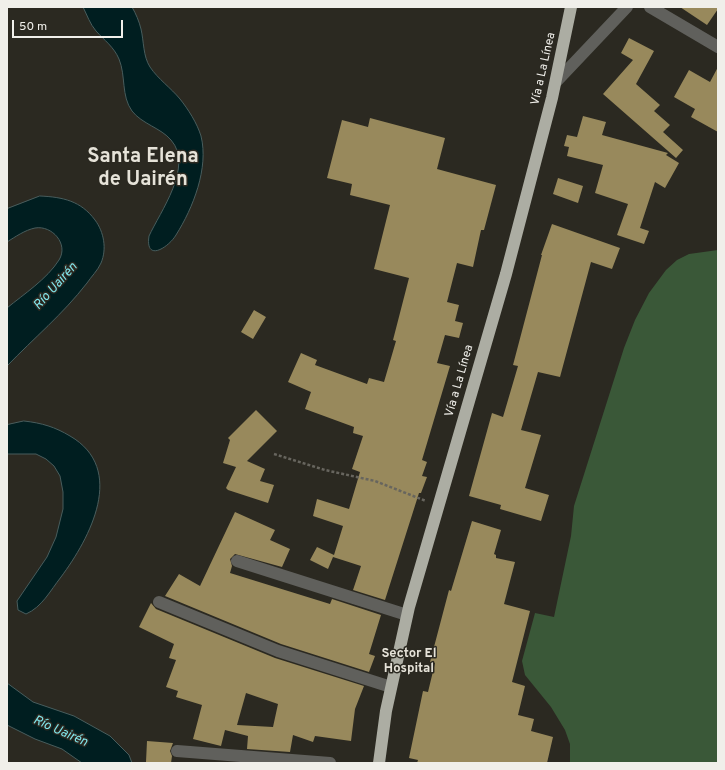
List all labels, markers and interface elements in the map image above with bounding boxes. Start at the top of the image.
scale bar [14,12,125,38]
text: 50 m [19,19,47,35]
street label: Vía a La Línea [529,31,559,107]
district label: Santa Elena de Uairén [87,146,199,193]
water label: Río Uairén [31,260,81,314]
street label: Vía a La Línea [443,343,477,419]
district label: Sector El Hospital [381,646,437,677]
water label: Río Uairén [30,713,90,751]

